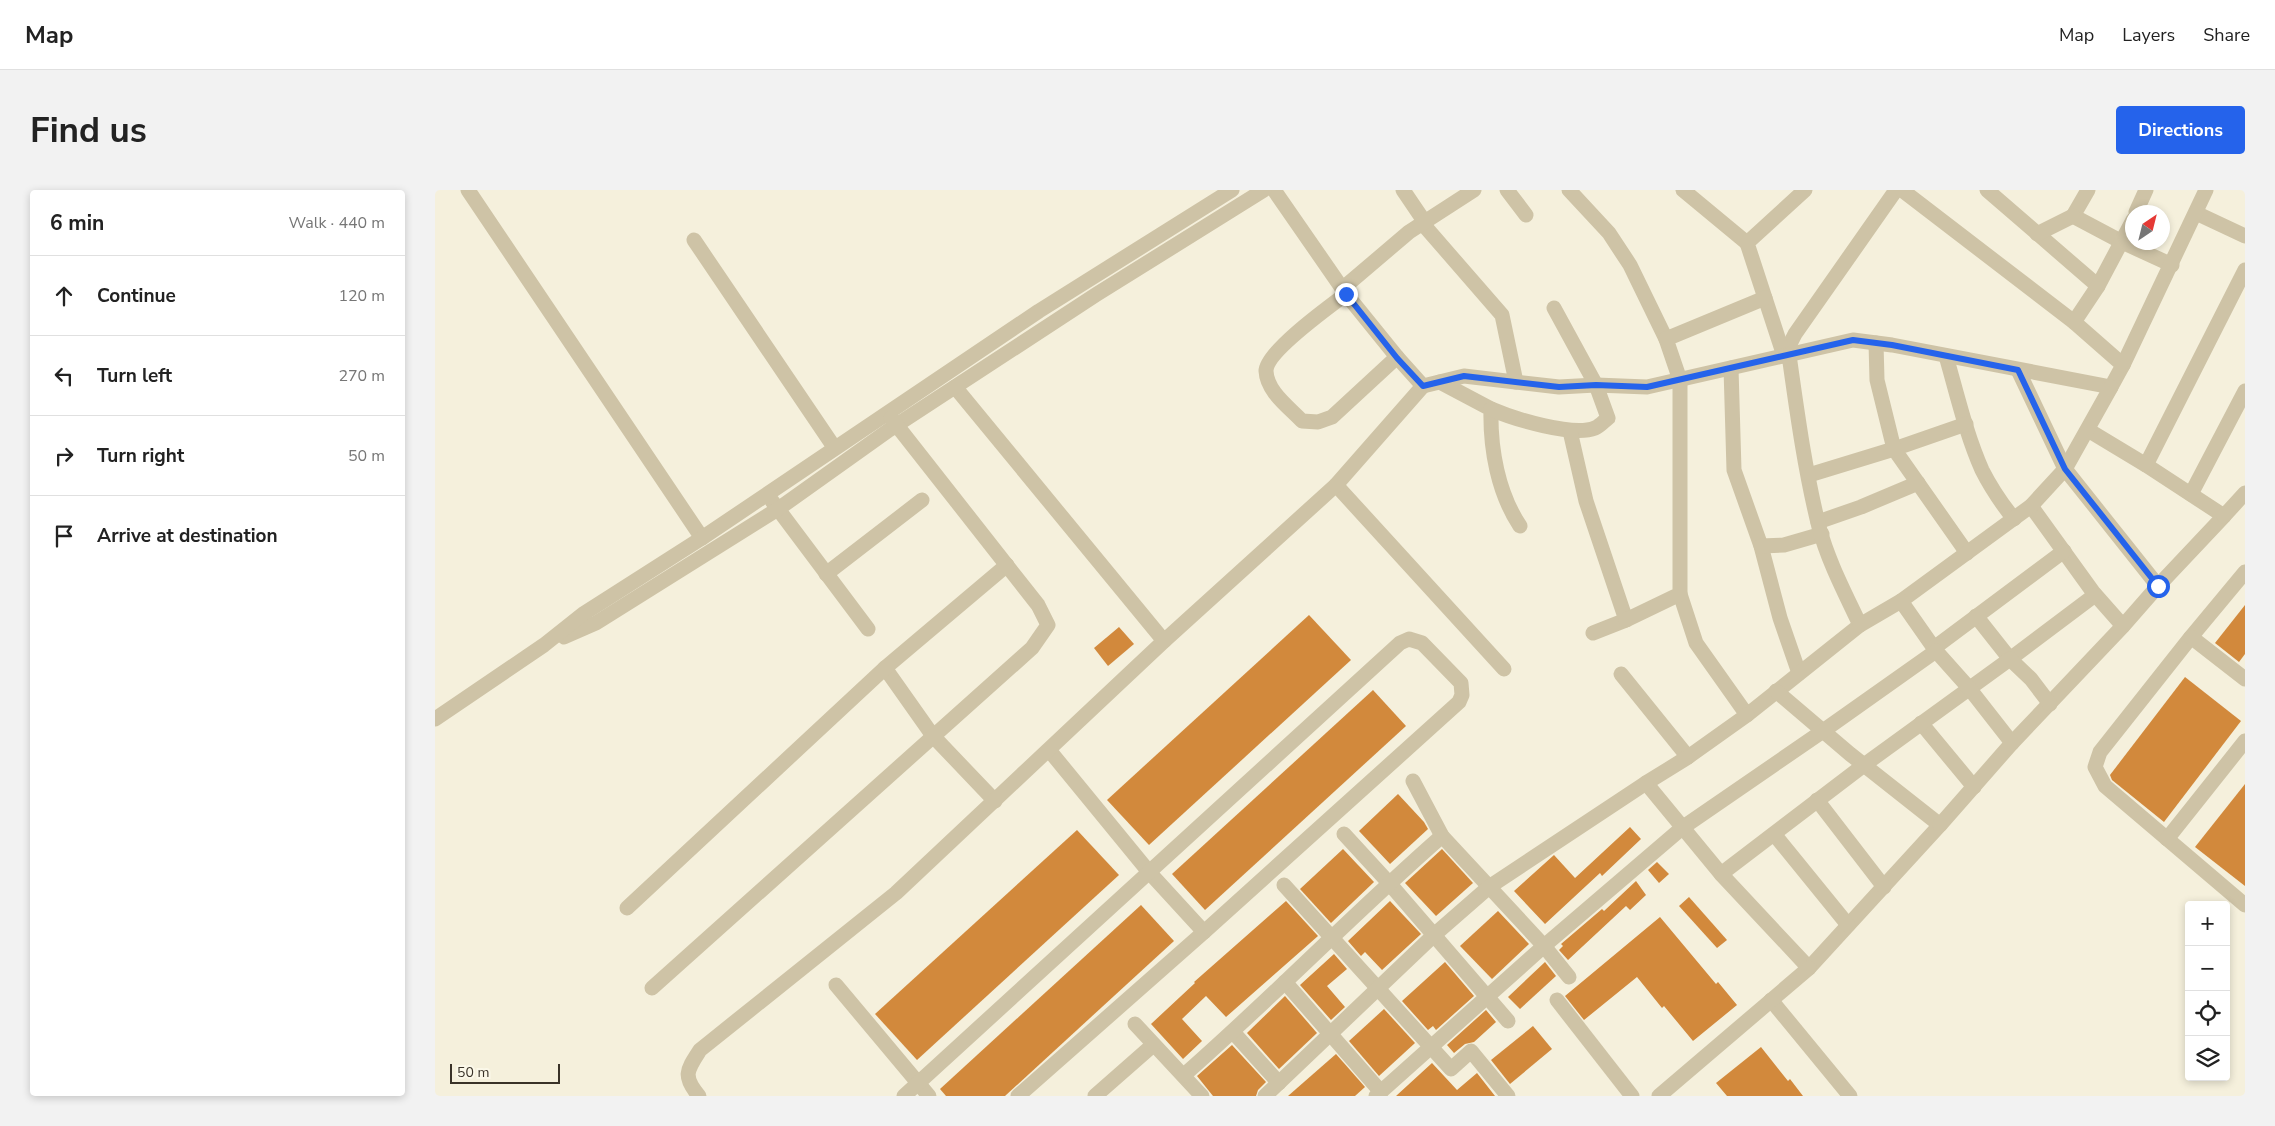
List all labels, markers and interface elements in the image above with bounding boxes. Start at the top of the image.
text: Map [25,19,73,51]
text: Map [2059,23,2094,47]
text: Layers [2122,23,2175,47]
text: Share [2203,23,2250,47]
button: Directions [2116,106,2245,154]
text: Find us [30,107,147,154]
north arrow [2125,205,2170,250]
text: 6 min [50,209,104,237]
text: Walk · 440 m [289,212,385,234]
icon: ahead [50,282,78,310]
text: Continue [97,283,176,309]
route end [1335,283,1358,306]
text: 120 m [338,285,385,307]
icon: left [50,362,78,390]
text: Turn left [97,363,172,389]
text: 270 m [338,365,385,387]
icon: right [50,442,78,470]
text: Turn right [97,443,184,469]
text: 50 m [348,445,385,467]
icon: arrive [50,522,78,550]
text: Arrive at destination [97,523,278,549]
route start [2147,575,2170,598]
map controls [2185,901,2230,1081]
button: + [2185,901,2230,946]
button: − [2185,946,2230,991]
button: locate [2185,991,2230,1036]
button: layers [2185,1036,2230,1081]
scale bar [450,1061,560,1084]
text: 50 m [457,1063,489,1082]

